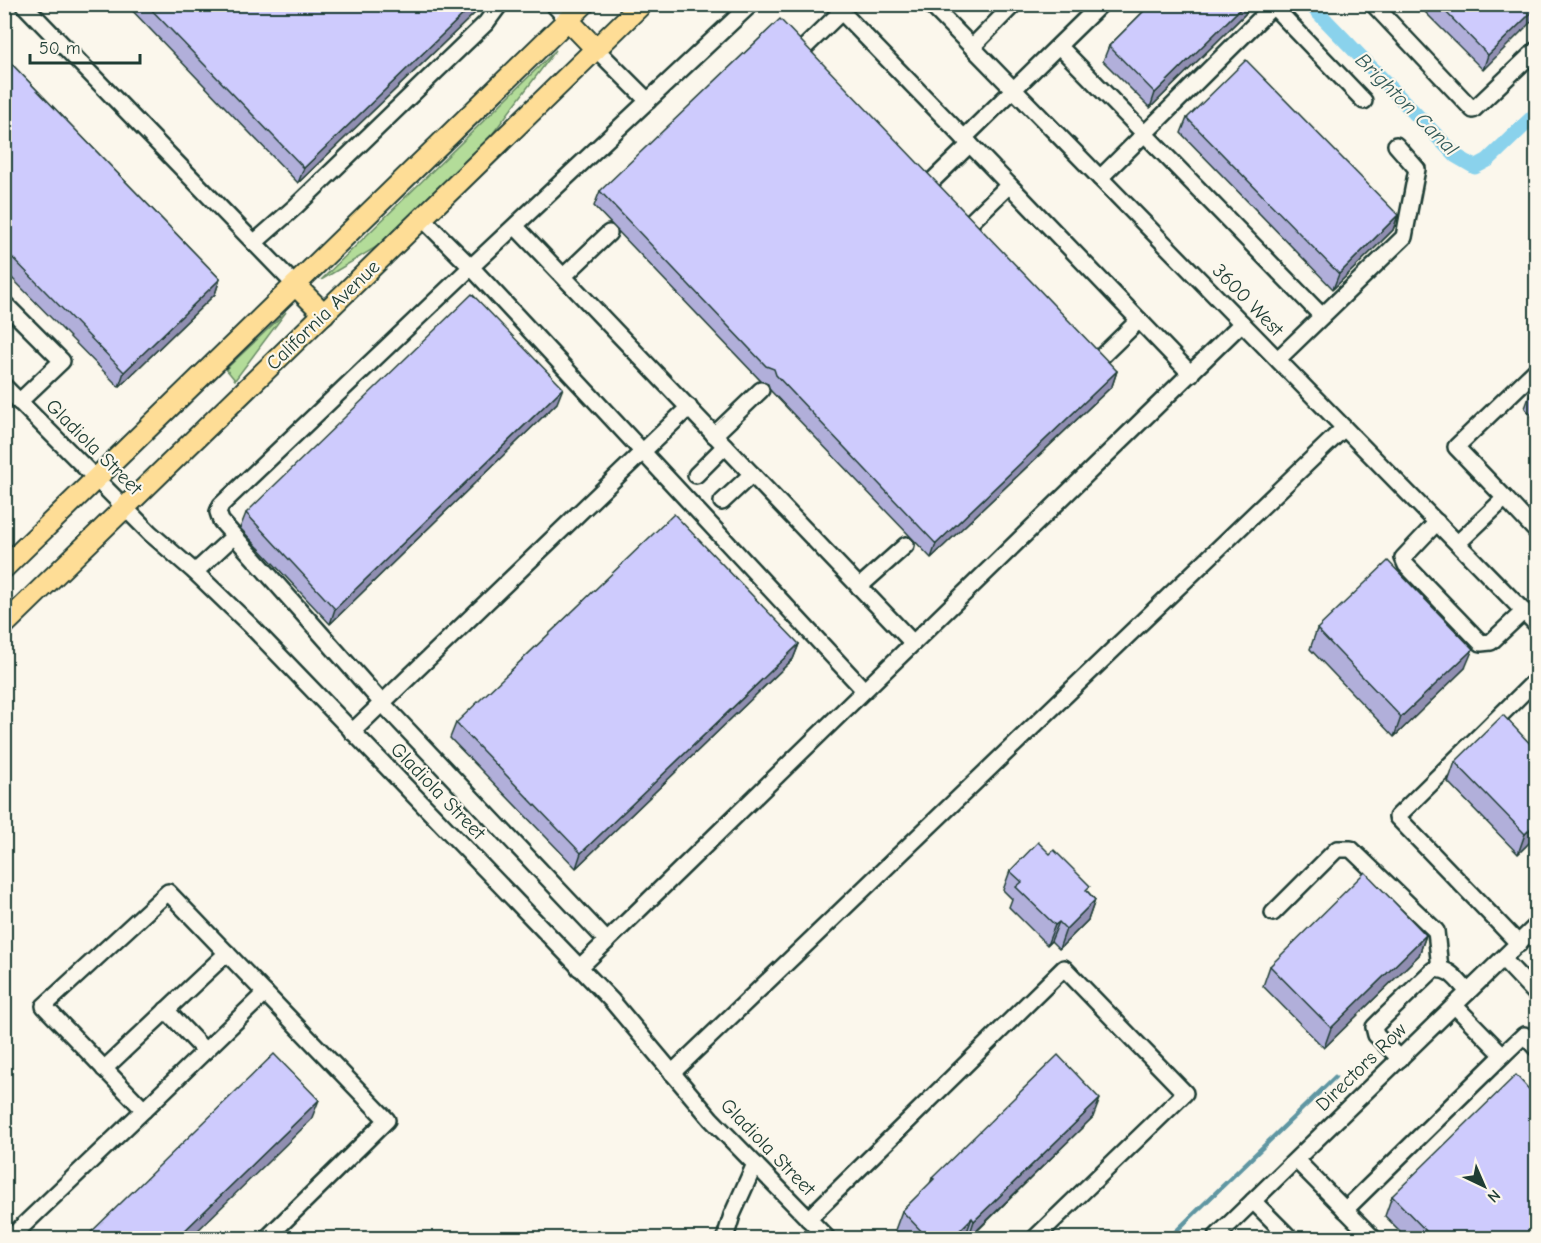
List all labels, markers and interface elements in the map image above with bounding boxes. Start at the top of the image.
scale bar [30,27,140,65]
text: 50 m [39,38,81,59]
water label: Brighton Canal [1351,48,1463,160]
street label: California Avenue [262,255,384,375]
street label: 3600 West [1208,259,1289,342]
street label: Gladiola Street [41,394,148,501]
street label: Gladiola Street [386,738,491,845]
street label: Directors Row [1311,1018,1411,1116]
street label: Gladiola Street [716,1094,821,1201]
north arrow [1454,1156,1514,1216]
text: N [1484,1186,1504,1206]

